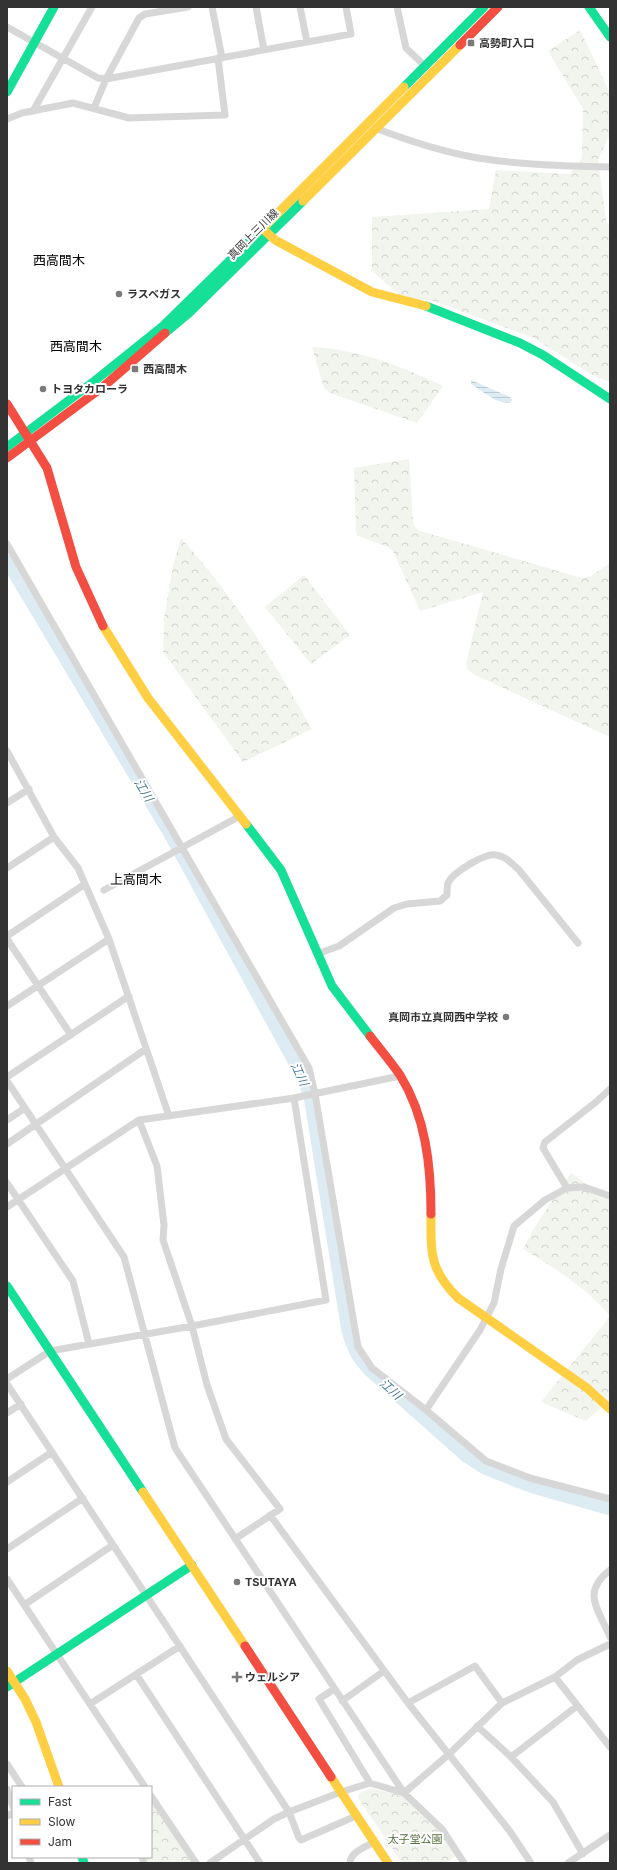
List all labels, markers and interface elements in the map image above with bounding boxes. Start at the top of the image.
place label: 高勢町入口 [479,36,534,50]
marker: 高勢町入口 [466,38,476,48]
street label: 真岡上三川線 [225,206,281,262]
district label: 西高間木 [33,252,85,268]
place label: ラスベガス [127,287,181,301]
marker: ラスベガス [114,289,124,299]
district label: 西高間木 [50,338,102,354]
place label: 西高間木 [143,362,187,376]
marker: 西高間木 [130,364,140,374]
place label: トヨタカローラ [51,382,128,396]
marker: トヨタカローラ [38,384,48,394]
water label: 江川 [131,776,158,806]
district label: 上高間木 [110,871,162,887]
place label: 真岡市立真岡西中学校 [388,1010,498,1024]
marker: 真岡市立真岡西中学校 [501,1012,511,1022]
water label: 江川 [288,1060,313,1090]
water label: 江川 [377,1375,406,1404]
place label: TSUTAYA [245,1575,297,1589]
marker: TSUTAYA [232,1577,242,1587]
place label: ウェルシア [245,1670,300,1684]
marker: ウェルシア [232,1672,242,1682]
legend [12,1786,152,1858]
text: Fast [48,1794,72,1809]
text: Slow [48,1814,76,1829]
park label: 太子堂公園 [388,1832,443,1846]
text: Jam [48,1834,72,1849]

